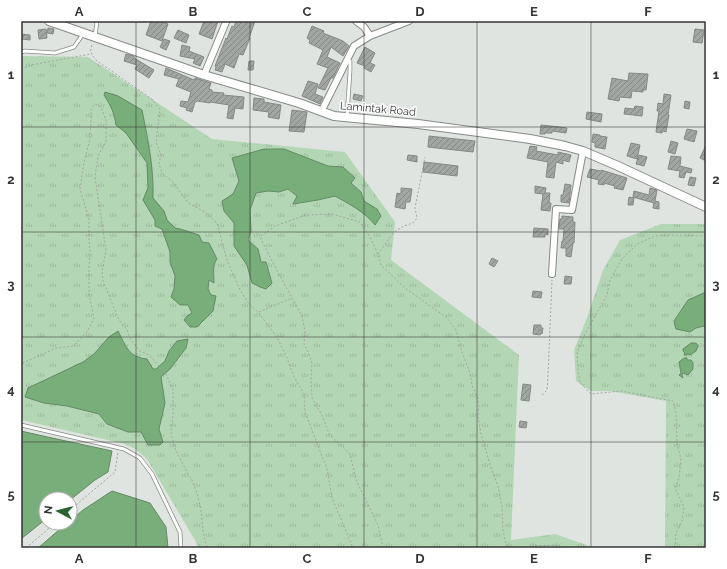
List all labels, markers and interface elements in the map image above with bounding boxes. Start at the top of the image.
text: A [75,4,84,19]
text: B [189,4,198,19]
text: C [303,4,312,19]
text: D [415,4,425,19]
text: E [530,4,538,19]
text: F [644,4,652,19]
text: 1 [8,67,15,82]
text: 1 [713,67,720,82]
street label: Lamintak Road [340,99,417,119]
text: 2 [7,172,15,187]
text: 2 [712,172,720,187]
text: 3 [7,277,15,292]
text: 3 [712,277,720,292]
text: 4 [7,382,15,397]
text: 4 [712,382,720,397]
text: 5 [7,487,15,502]
text: 5 [712,487,720,502]
north arrow [38,491,78,531]
text: N [42,505,56,515]
text: A [75,551,84,566]
text: B [189,551,198,566]
text: C [303,551,312,566]
text: D [415,551,425,566]
text: E [530,551,538,566]
text: F [644,551,652,566]

